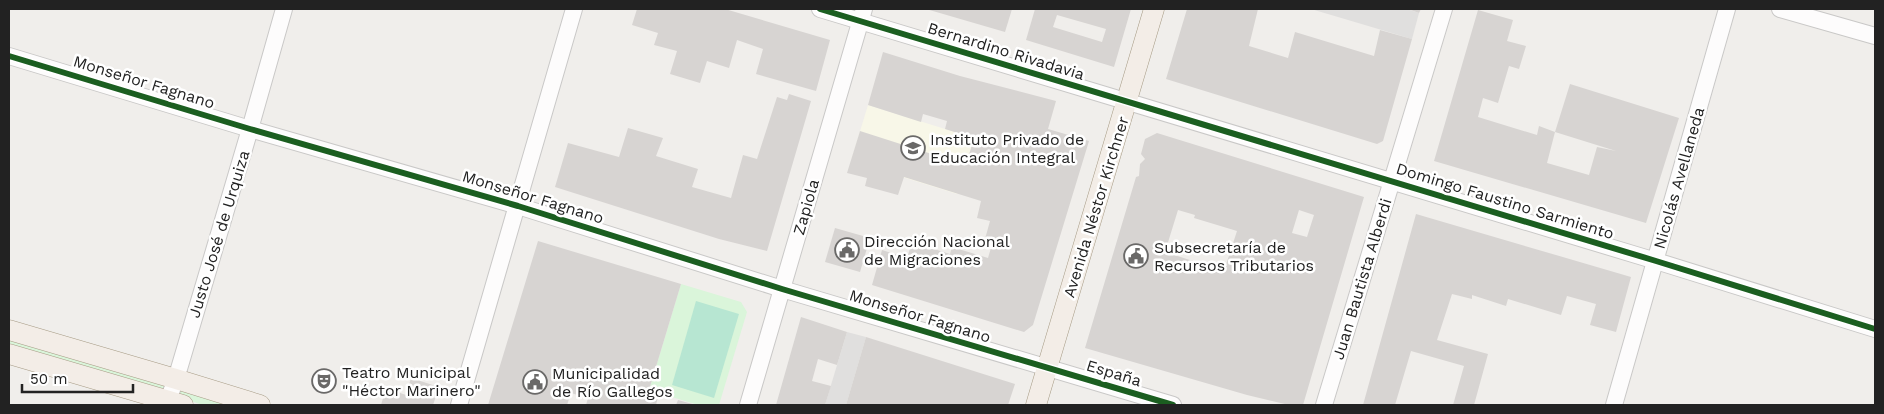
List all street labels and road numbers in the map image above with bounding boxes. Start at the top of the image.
street label: Bernardino Rivadavia [925,18,1087,84]
street label: Monseñor Fagnano [71,51,217,113]
street label: Nicolás Avellaneda [1650,105,1708,251]
street label: Avenida Néstor Kirchner [1059,114,1133,300]
street label: Justo José de Urquiza [184,148,254,320]
street label: Domingo Faustino Sarmiento [1394,159,1616,243]
street label: Monseñor Fagnano [460,166,606,228]
street label: Zapiola [789,177,823,237]
street label: Juan Bautista Alberdi [1328,196,1396,362]
street label: Monseñor Fagnano [847,285,993,347]
street label: España [1084,356,1144,390]

